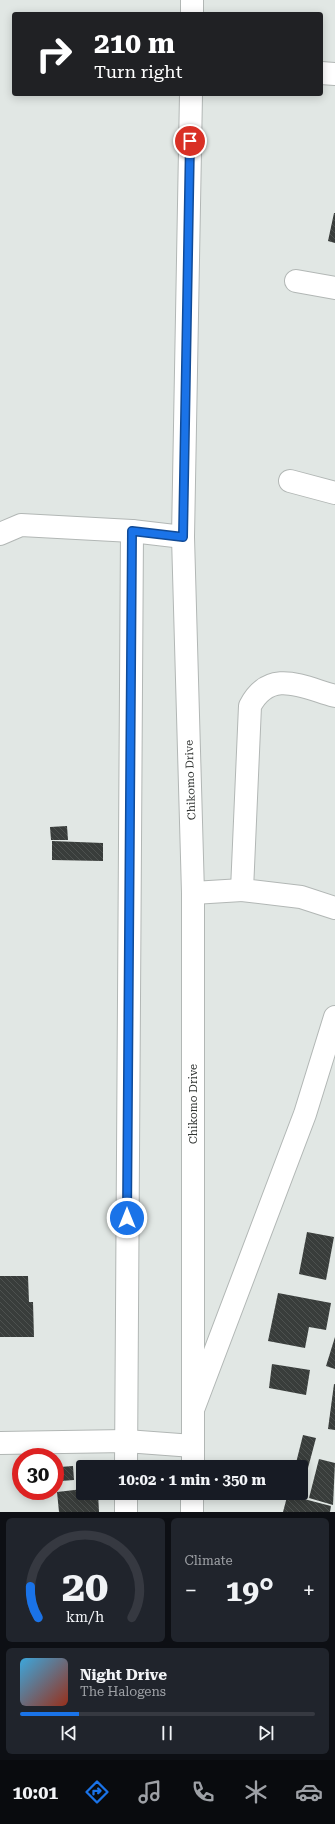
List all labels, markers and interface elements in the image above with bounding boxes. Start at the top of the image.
text: 210 m [94,27,175,60]
icon: right [28,28,80,80]
text: Turn right [94,61,182,82]
pin [173,124,207,158]
icon: arrive [179,130,201,152]
street label: Chikomo Drive [183,740,198,820]
street label: Chikomo Drive [187,1064,200,1144]
position arrow [106,1197,148,1239]
speed limit sign: 30 [12,1448,64,1500]
text: 10:02 · 1 min · 350 m [118,1471,266,1489]
text: Climate [185,1553,233,1568]
text: 20 [62,1562,109,1611]
text: 19° [225,1573,274,1608]
text: − [185,1578,197,1603]
text: + [303,1578,315,1603]
text: km/h [66,1609,104,1625]
text: Night Drive [80,1666,167,1684]
text: The Halogens [80,1684,166,1699]
icon: previous [58,1722,80,1744]
icon: pause [156,1722,178,1744]
icon: next [255,1722,277,1744]
icon: directions [83,1778,111,1806]
icon: music [136,1778,164,1806]
icon: phone [189,1778,217,1806]
icon: climate [242,1778,270,1806]
icon: car [295,1778,323,1806]
text: 10:01 [12,1782,58,1803]

